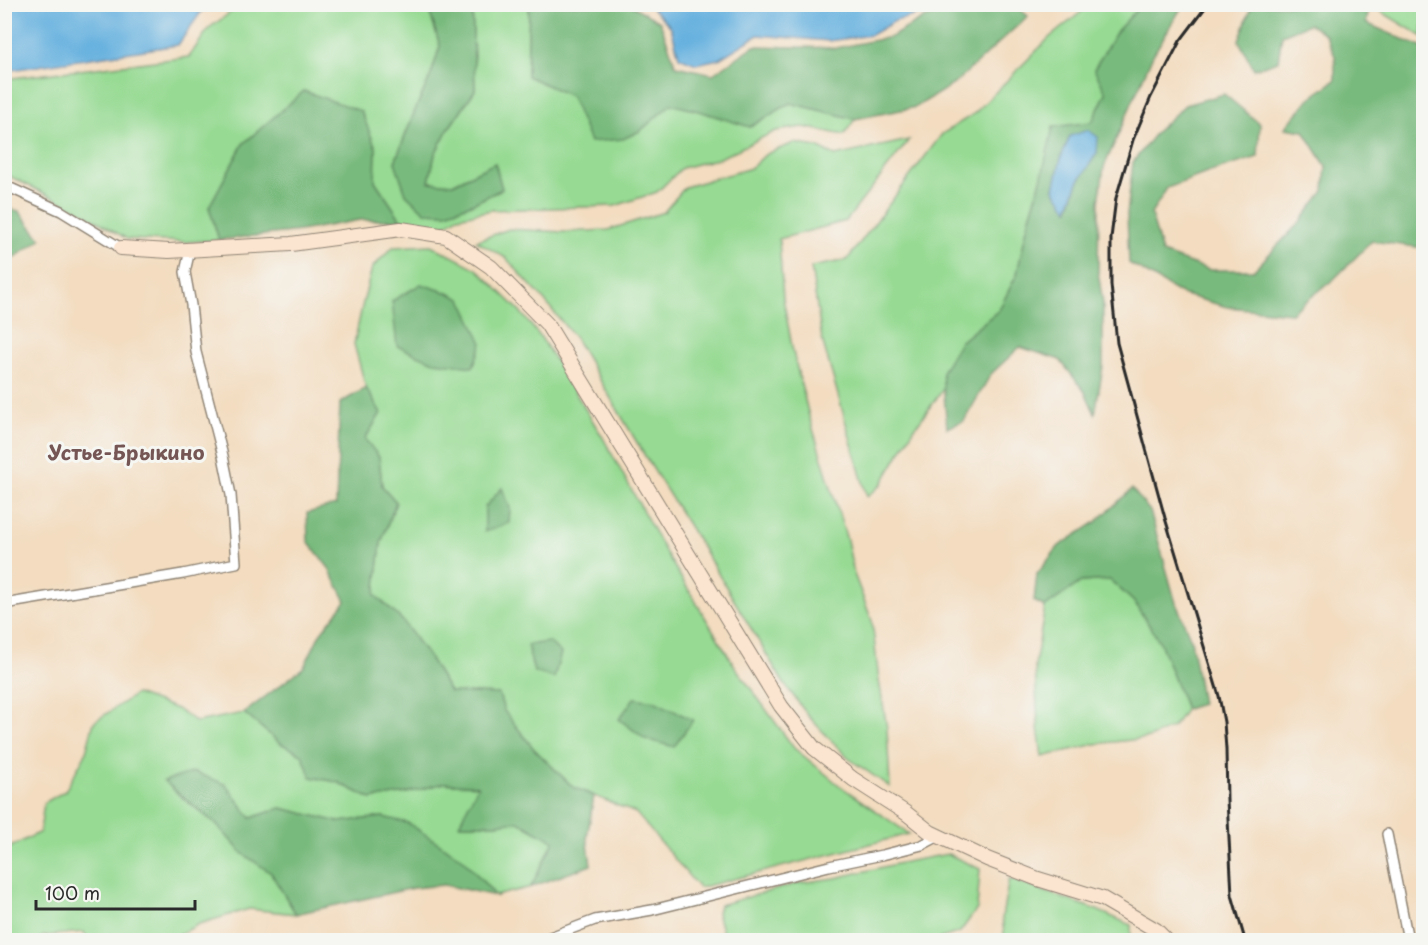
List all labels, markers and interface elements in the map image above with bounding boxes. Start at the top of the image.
district label: Устье-Брыкино [48,437,205,467]
scale bar [36,873,195,911]
text: 100 m [45,879,100,906]

